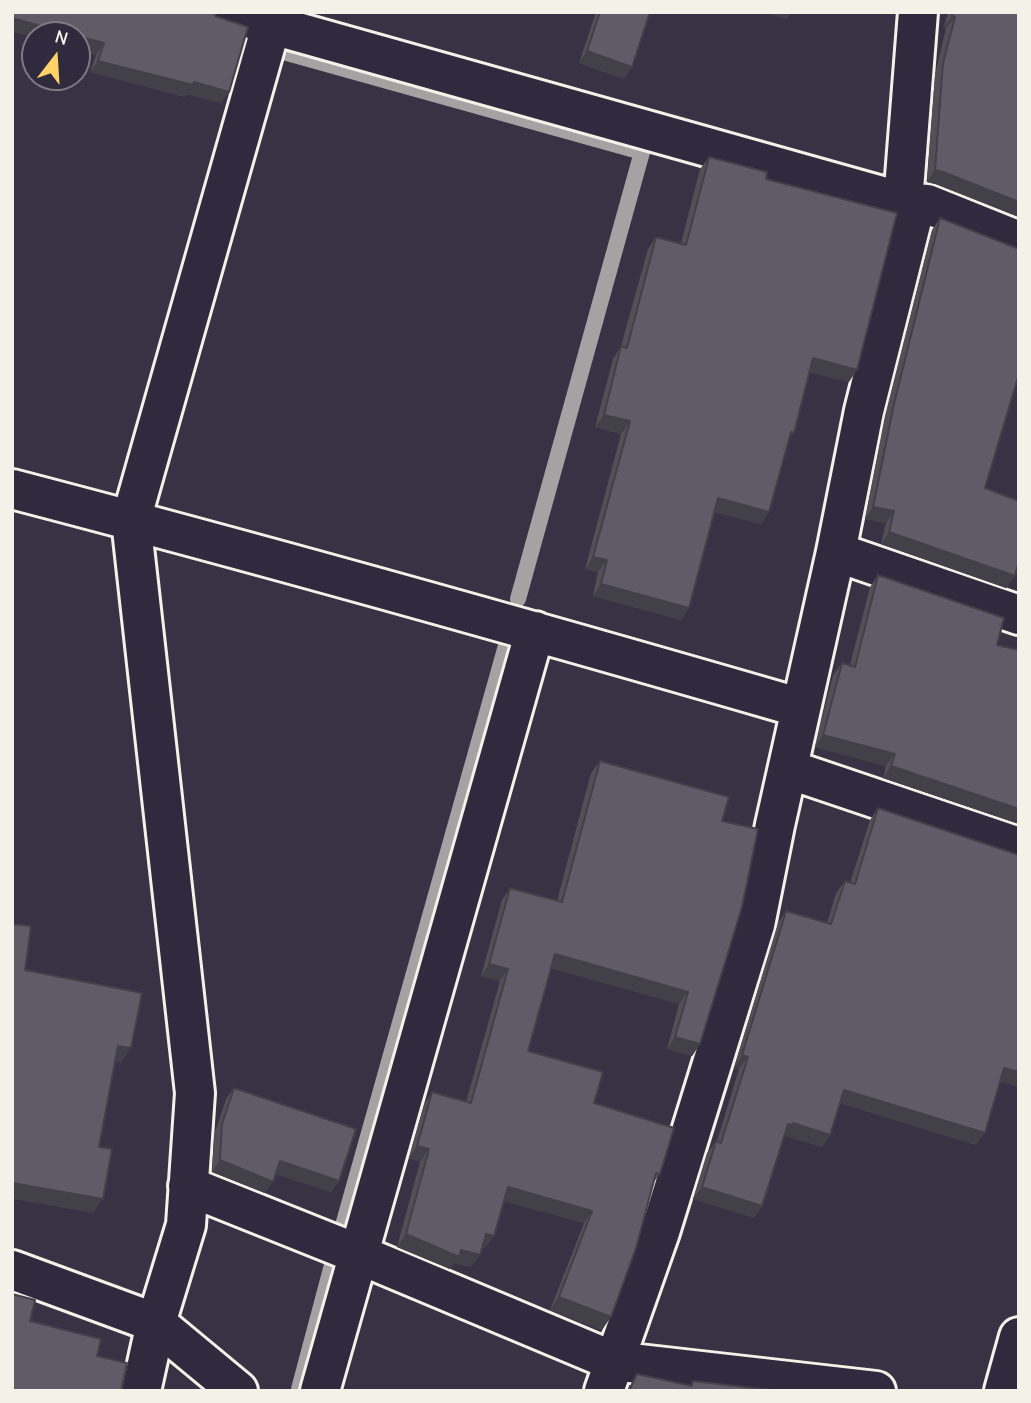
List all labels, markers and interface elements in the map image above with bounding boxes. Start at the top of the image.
north arrow [21,21,91,91]
text: N [52,25,71,50]

